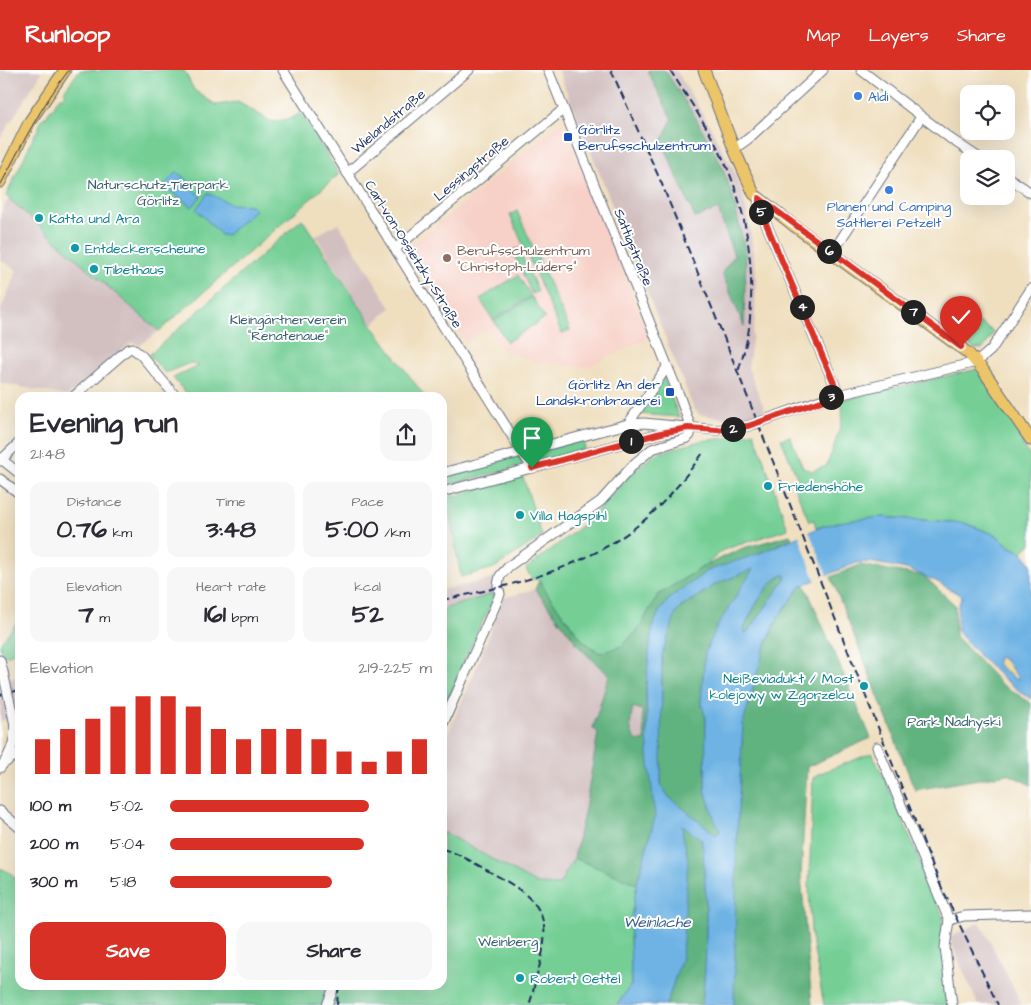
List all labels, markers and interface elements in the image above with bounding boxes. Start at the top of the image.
text: Runloop [25,18,110,52]
text: Map [806,23,840,48]
text: Layers [868,23,929,48]
text: Share [957,23,1006,48]
street label: Wielandstraße [347,84,430,159]
map controls [960,85,1015,205]
button: locate [960,85,1015,140]
place label: Aldi [868,87,888,107]
marker: Aldi [852,90,864,102]
place label: Görlitz Berufsschulzentrum [578,120,711,156]
street label: Lessingstraße [430,131,514,206]
marker: Görlitz Berufsschulzentrum [562,131,574,143]
button: layers [960,150,1015,205]
park label: Naturschutz-Tierpark Görlitz [88,175,229,211]
street label: Carl-von-Ossietzky-Straße [359,177,467,333]
marker: Planen und Camping Sattlerei Petzelt [883,184,895,196]
place label: Planen und Camping Sattlerei Petzelt [827,197,951,233]
pin: 5 [748,200,774,224]
text: 5 [757,202,766,222]
street label: Sattigstraße [608,206,658,289]
place label: Katta und Ara [49,209,139,229]
marker: Katta und Ara [33,212,45,224]
pin: 6 [816,238,842,264]
place label: Entdeckerscheune [85,239,206,259]
place label: Berufsschulzentrum "Christoph-Lüders" [457,241,590,277]
text: 6 [825,241,834,261]
marker: Entdeckerscheune [69,242,81,254]
marker: Berufsschulzentrum "Christoph-Lüders" [441,252,453,264]
place label: Tibethaus [104,260,164,280]
marker: Tibethaus [88,263,100,275]
pin: 4 [790,294,814,320]
pin [940,296,982,347]
text: 4 [798,297,807,317]
pin: 7 [900,300,926,324]
text: 7 [909,302,918,322]
icon: check [947,303,975,331]
park label: Kleingärtnerverein "Renatenaue" [230,310,346,346]
place label: Görlitz An der Landskronbrauerei [536,375,660,411]
pin: 3 [818,384,844,410]
marker: Görlitz An der Landskronbrauerei [664,386,676,398]
text: 3 [828,387,835,407]
text: Evening run [30,404,178,443]
button: share [380,409,432,461]
pin: 2 [720,416,746,442]
pin [511,417,553,468]
text: 2 [729,419,738,439]
icon: arrive [518,424,546,452]
pin: 1 [618,428,644,454]
text: 1 [631,431,632,451]
text: 21:48 [30,443,65,465]
place label: Friedenshöhe [778,477,864,497]
marker: Friedenshöhe [762,480,774,492]
text: Distance [67,492,122,512]
text: Time [216,492,246,512]
text: Pace [351,492,384,512]
place label: Villa Hagspihl [530,506,607,526]
marker: Villa Hagspihl [514,509,526,521]
text: 0.76 [57,512,107,547]
text: 3:48 [206,512,256,547]
text: 5:00 [325,512,379,547]
text: km [107,523,132,543]
text: /km [379,523,410,543]
text: Elevation [67,577,122,597]
text: Heart rate [196,577,266,597]
text: kcal [354,577,381,597]
text: 7 [78,597,94,632]
text: 161 [204,597,226,632]
text: 52 [352,597,384,632]
text: m [94,608,110,628]
text: bpm [226,608,258,628]
text: Elevation [30,657,93,679]
text: 219–225 m [358,657,432,679]
place label: Neißeviadukt / Most kolejowy w Zgorzelcu [709,669,854,705]
marker: Neißeviadukt / Most kolejowy w Zgorzelcu [858,680,870,692]
park label: Park Nadnyski [907,712,1001,732]
text: 100 m [30,795,71,817]
text: 5:02 [110,795,143,817]
text: 200 m [30,833,78,855]
text: 5:04 [110,833,145,855]
text: 300 m [30,871,77,893]
text: 5:18 [110,871,136,893]
water label: Weinlache [623,912,691,933]
button: Save [30,922,226,980]
button: Share [236,922,432,980]
park label: Weinberg [478,932,538,952]
place label: Robert Oettel [530,969,620,989]
marker: Robert Oettel [514,972,526,984]

